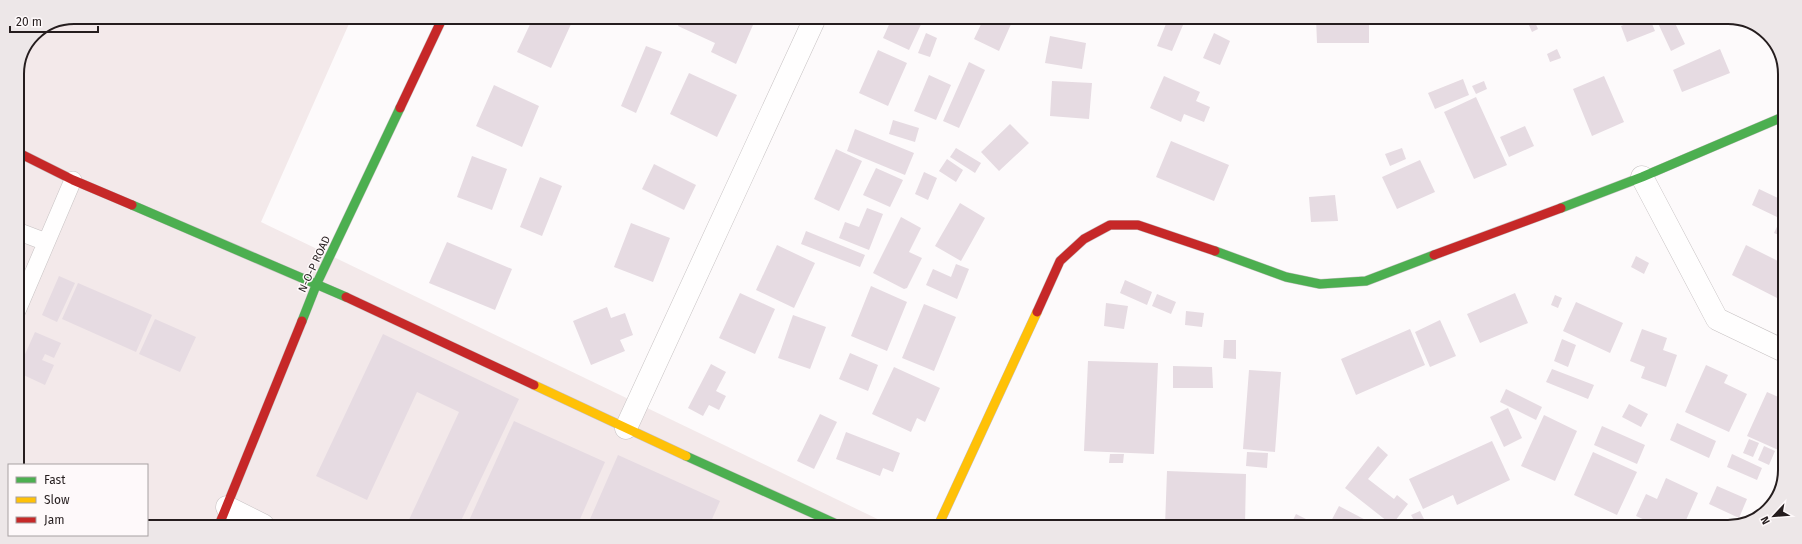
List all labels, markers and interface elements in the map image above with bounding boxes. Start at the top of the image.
scale bar [10,8,98,34]
text: 20 m [16,15,42,29]
street label: N-O-P ROAD [296,234,333,294]
legend [8,464,148,536]
text: Fast [44,473,66,487]
text: Slow [44,493,70,507]
north arrow [1754,496,1794,536]
text: Jam [44,513,64,527]
text: N [1758,514,1773,526]

